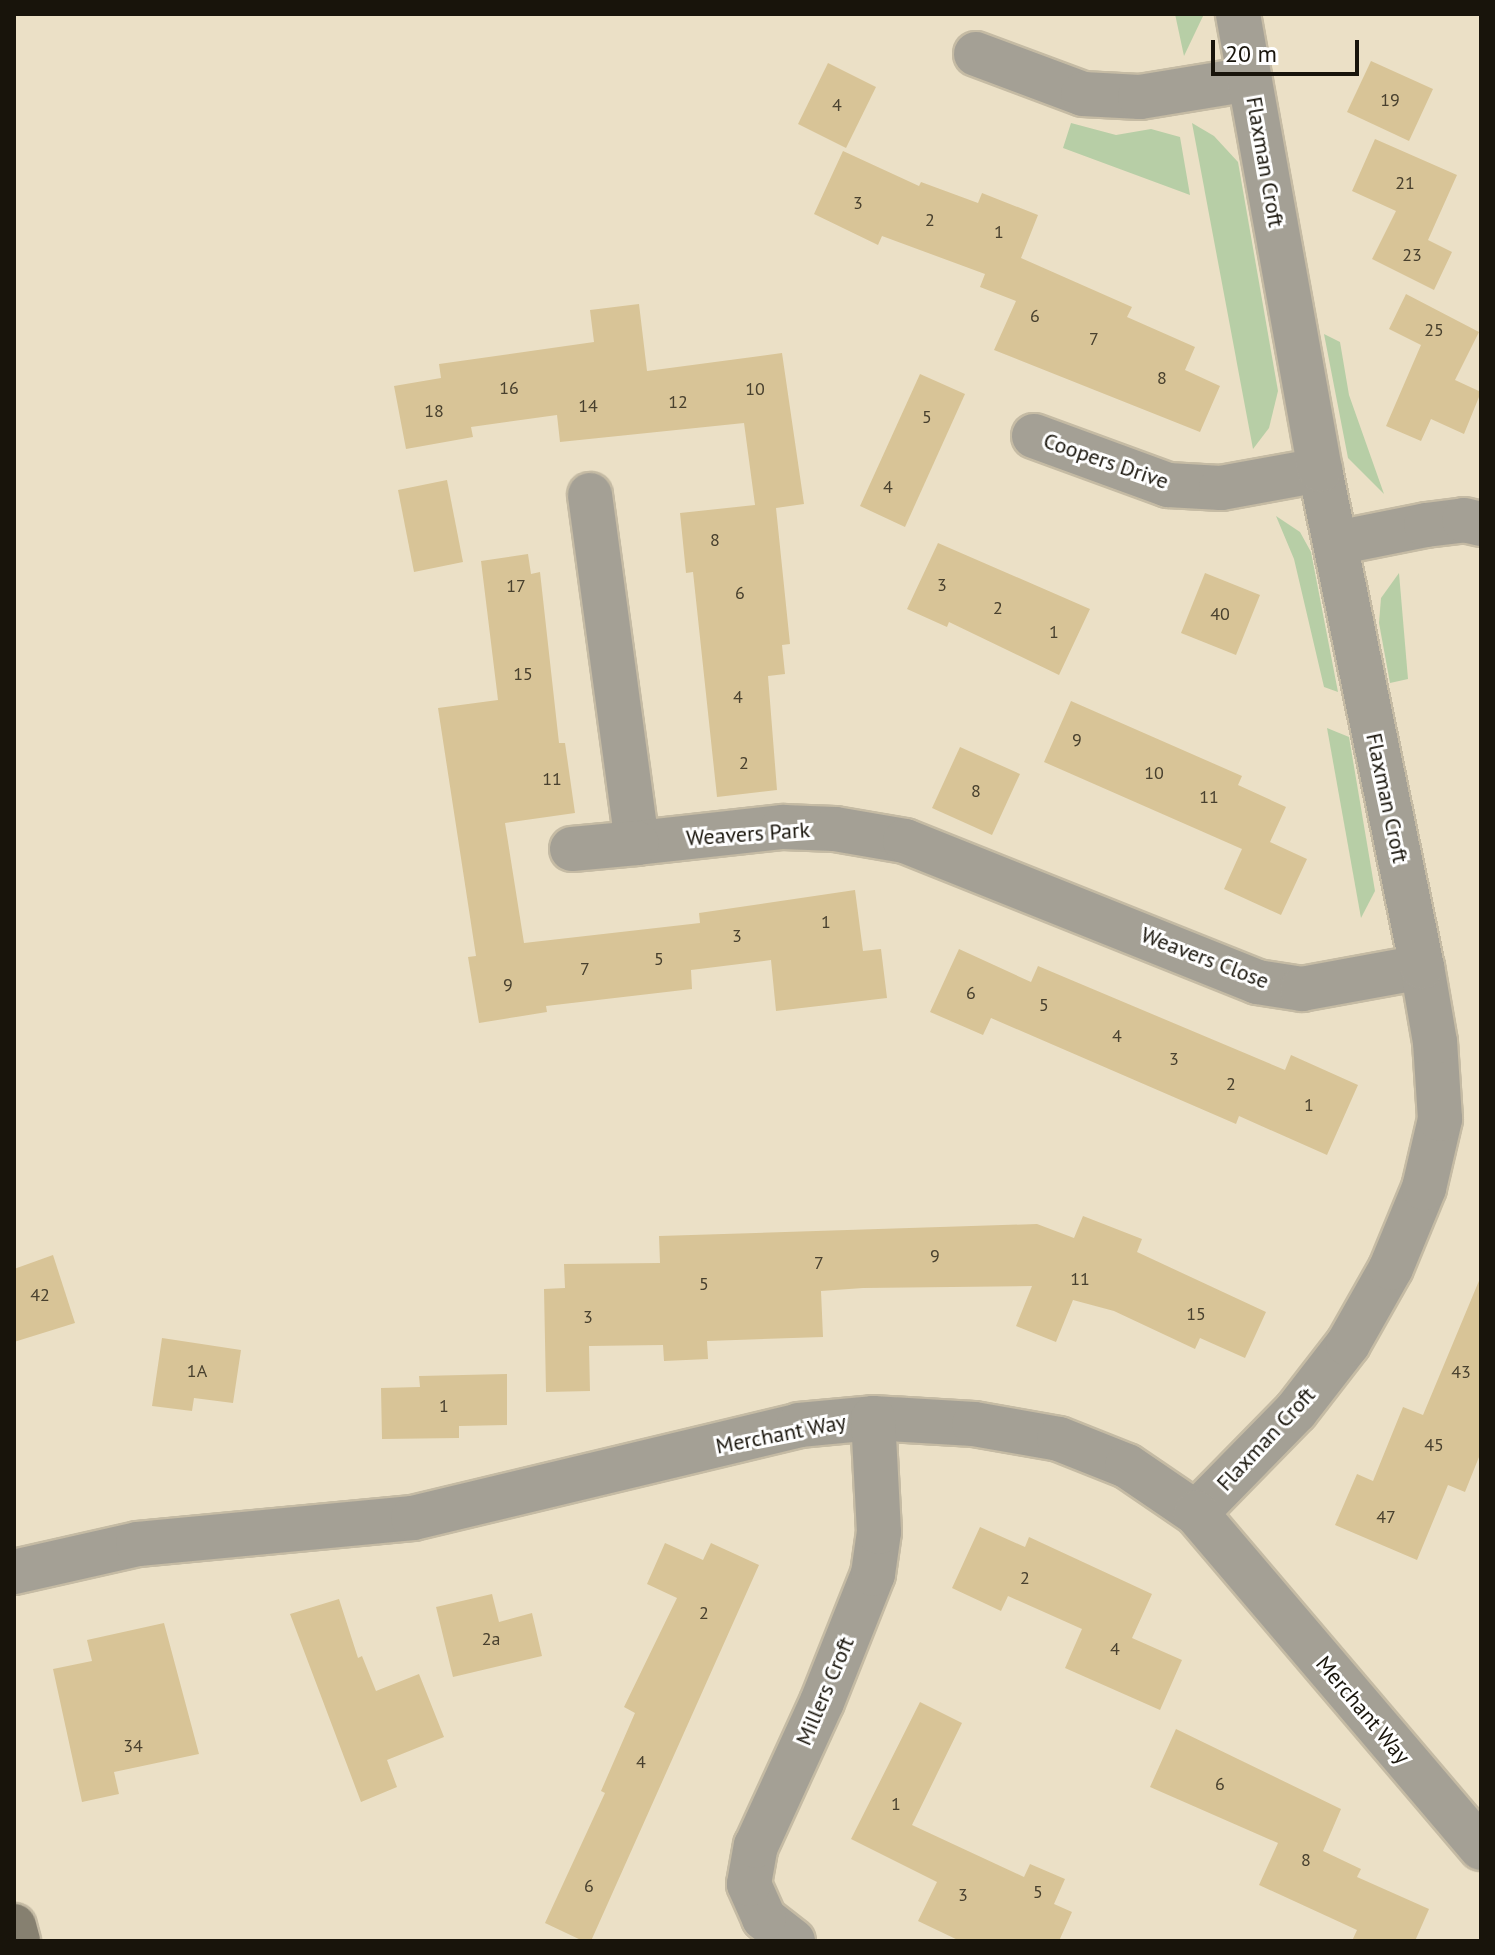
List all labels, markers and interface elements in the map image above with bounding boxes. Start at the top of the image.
scale bar [1215,24,1363,74]
text: 20 m [1225,38,1277,69]
house number: 19 [1380,89,1400,111]
house number: 4 [832,94,842,116]
street label: Flaxman Croft [1241,95,1289,229]
house number: 21 [1395,172,1415,194]
house number: 3 [853,192,863,214]
house number: 2 [925,209,935,231]
house number: 1 [994,221,1004,243]
house number: 23 [1402,244,1422,266]
house number: 6 [1030,305,1040,327]
house number: 25 [1424,319,1444,341]
house number: 7 [1089,328,1099,350]
house number: 8 [1157,367,1167,389]
house number: 16 [499,377,519,399]
house number: 10 [745,378,765,400]
house number: 12 [668,391,688,413]
house number: 14 [578,395,598,417]
house number: 18 [424,400,444,422]
house number: 5 [922,406,932,428]
street label: Coopers Drive [1040,427,1172,495]
house number: 4 [883,476,893,498]
house number: 8 [710,529,720,551]
house number: 3 [937,574,947,596]
house number: 17 [506,575,526,597]
house number: 6 [735,582,745,604]
house number: 2 [993,597,1003,619]
house number: 40 [1210,603,1230,625]
house number: 1 [1049,621,1059,643]
house number: 15 [513,663,533,685]
house number: 4 [733,686,743,708]
house number: 9 [1072,729,1082,751]
street label: Flaxman Croft [1360,731,1414,865]
house number: 2 [739,752,749,774]
house number: 10 [1144,762,1164,784]
house number: 11 [542,768,562,790]
house number: 8 [971,780,981,802]
house number: 11 [1199,786,1219,808]
street label: Weavers Park [685,817,811,851]
house number: 1 [821,911,831,933]
street label: Weavers Close [1137,922,1273,994]
house number: 3 [732,925,742,947]
house number: 5 [654,948,664,970]
house number: 7 [580,958,590,980]
house number: 9 [503,974,513,996]
house number: 6 [966,982,976,1004]
house number: 5 [1039,994,1049,1016]
house number: 4 [1112,1025,1122,1047]
house number: 3 [1169,1048,1179,1070]
house number: 2 [1226,1073,1236,1095]
house number: 1 [1304,1094,1314,1116]
house number: 9 [930,1245,940,1267]
house number: 7 [814,1252,824,1274]
house number: 11 [1070,1268,1090,1290]
house number: 5 [699,1273,709,1295]
house number: 42 [30,1284,50,1306]
house number: 15 [1186,1303,1206,1325]
house number: 3 [583,1306,593,1328]
house number: 1A [187,1360,207,1382]
house number: 43 [1451,1361,1471,1383]
street label: Flaxman Croft [1211,1382,1321,1496]
house number: 1 [439,1395,449,1417]
street label: Merchant Way [713,1408,849,1460]
house number: 45 [1424,1434,1444,1456]
house number: 47 [1376,1506,1396,1528]
house number: 2 [1020,1567,1030,1589]
house number: 2 [699,1602,709,1624]
house number: 2a [482,1628,500,1650]
street label: Millers Croft [790,1633,860,1749]
house number: 4 [1110,1638,1120,1660]
street label: Merchant Way [1310,1651,1416,1769]
house number: 34 [123,1735,143,1757]
house number: 4 [636,1751,646,1773]
house number: 6 [1215,1773,1225,1795]
house number: 1 [891,1793,901,1815]
house number: 8 [1301,1849,1311,1871]
house number: 6 [584,1875,594,1897]
house number: 5 [1033,1881,1043,1903]
house number: 3 [958,1884,968,1906]

